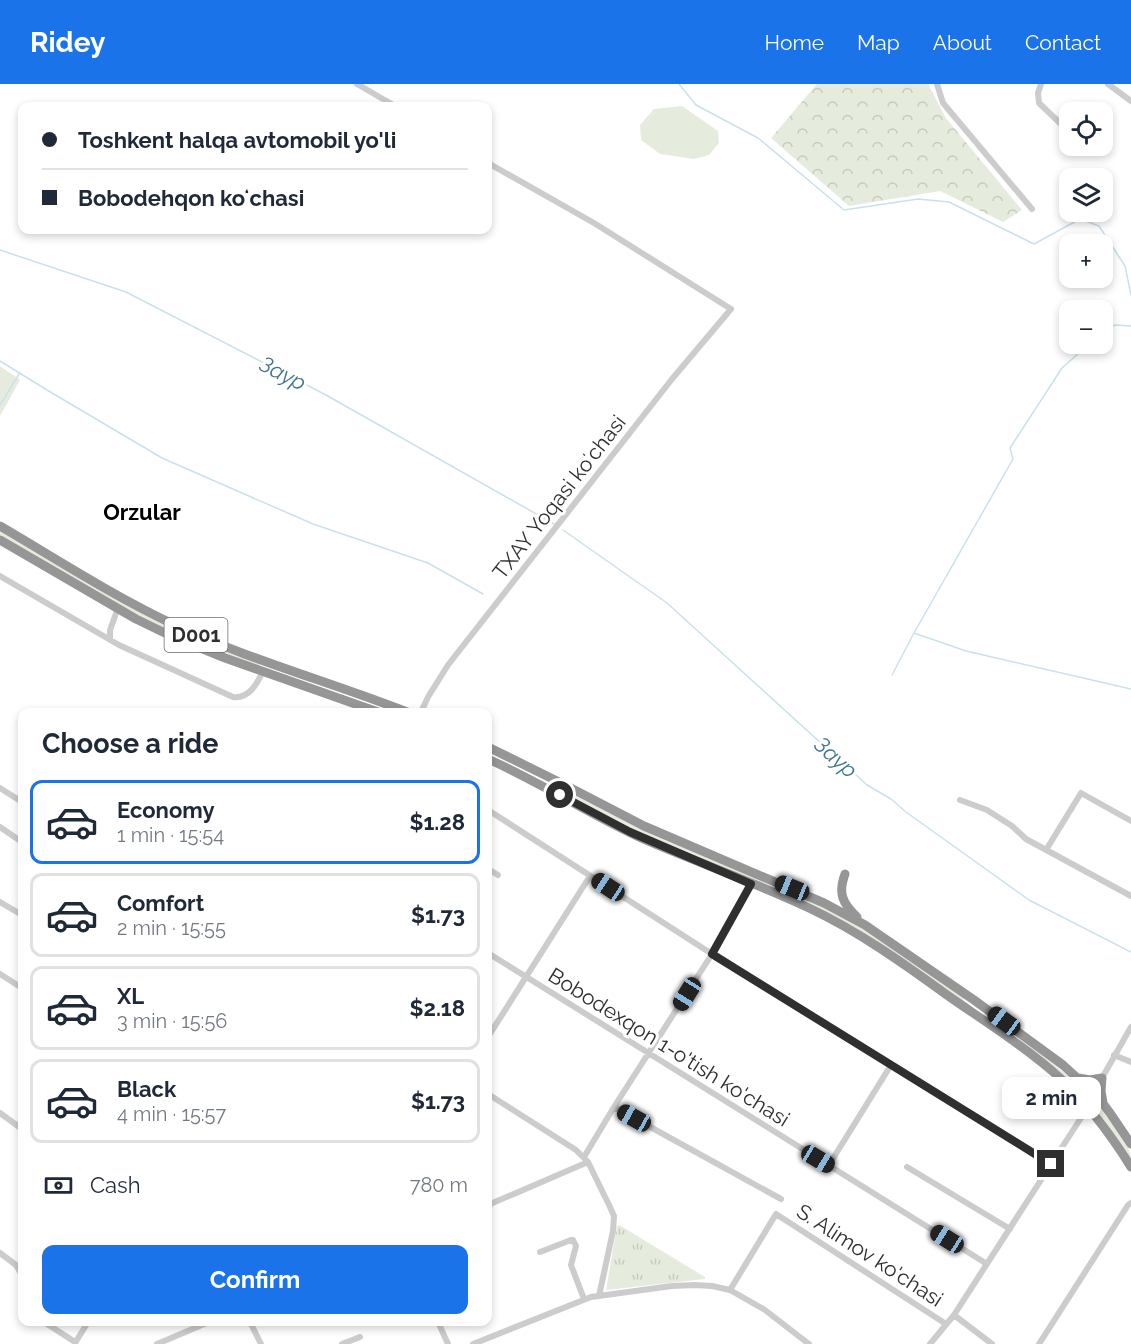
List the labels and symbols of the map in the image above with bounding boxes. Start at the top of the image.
water label: Заур [255,350,311,396]
street label: TXAY Yoqasi koʻchasi [487,410,631,584]
district label: Orzular [103,499,181,525]
road number: D001 [164,618,228,652]
water label: Заур [809,731,863,783]
route start [546,781,573,808]
car [588,870,628,904]
car [772,873,812,903]
street label: Bobodexqon 1-o'tish ko'chasi [544,962,794,1132]
car [670,974,704,1014]
car [984,1003,1024,1039]
callout: 2 min [1002,1077,1100,1119]
car [614,1101,654,1135]
car [798,1142,838,1176]
route end [1037,1150,1064,1177]
street label: S. Alimov ko'chasi [792,1198,948,1312]
car [927,1222,967,1256]

